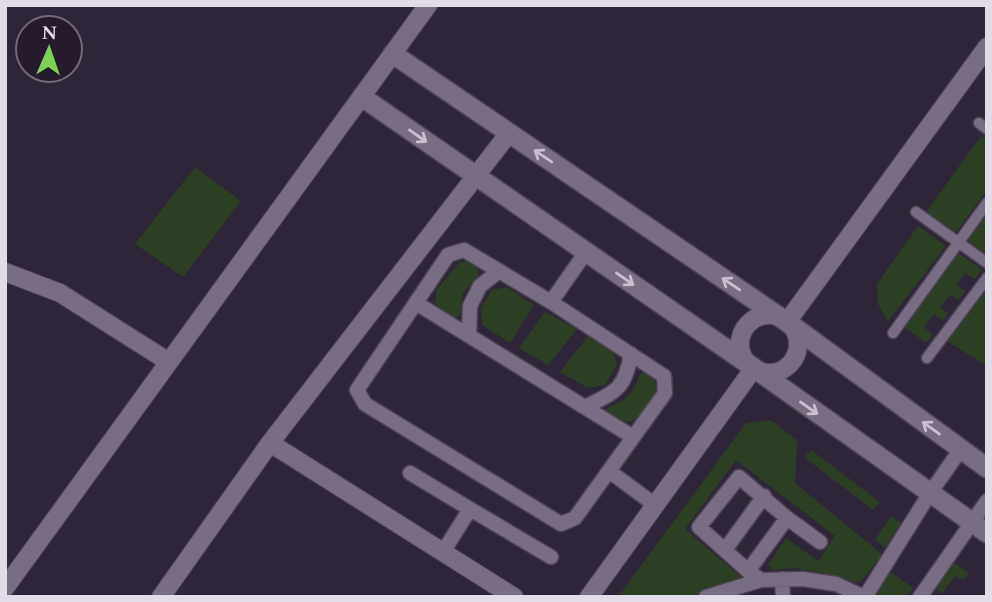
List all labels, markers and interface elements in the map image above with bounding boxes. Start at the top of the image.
north arrow [14,14,84,84]
text: N [41,19,58,48]
one-way arrow [408,128,427,143]
one-way arrow [534,149,553,163]
one-way arrow [615,272,634,286]
one-way arrow [722,277,741,291]
one-way arrow [799,401,818,415]
one-way arrow [923,420,941,435]

